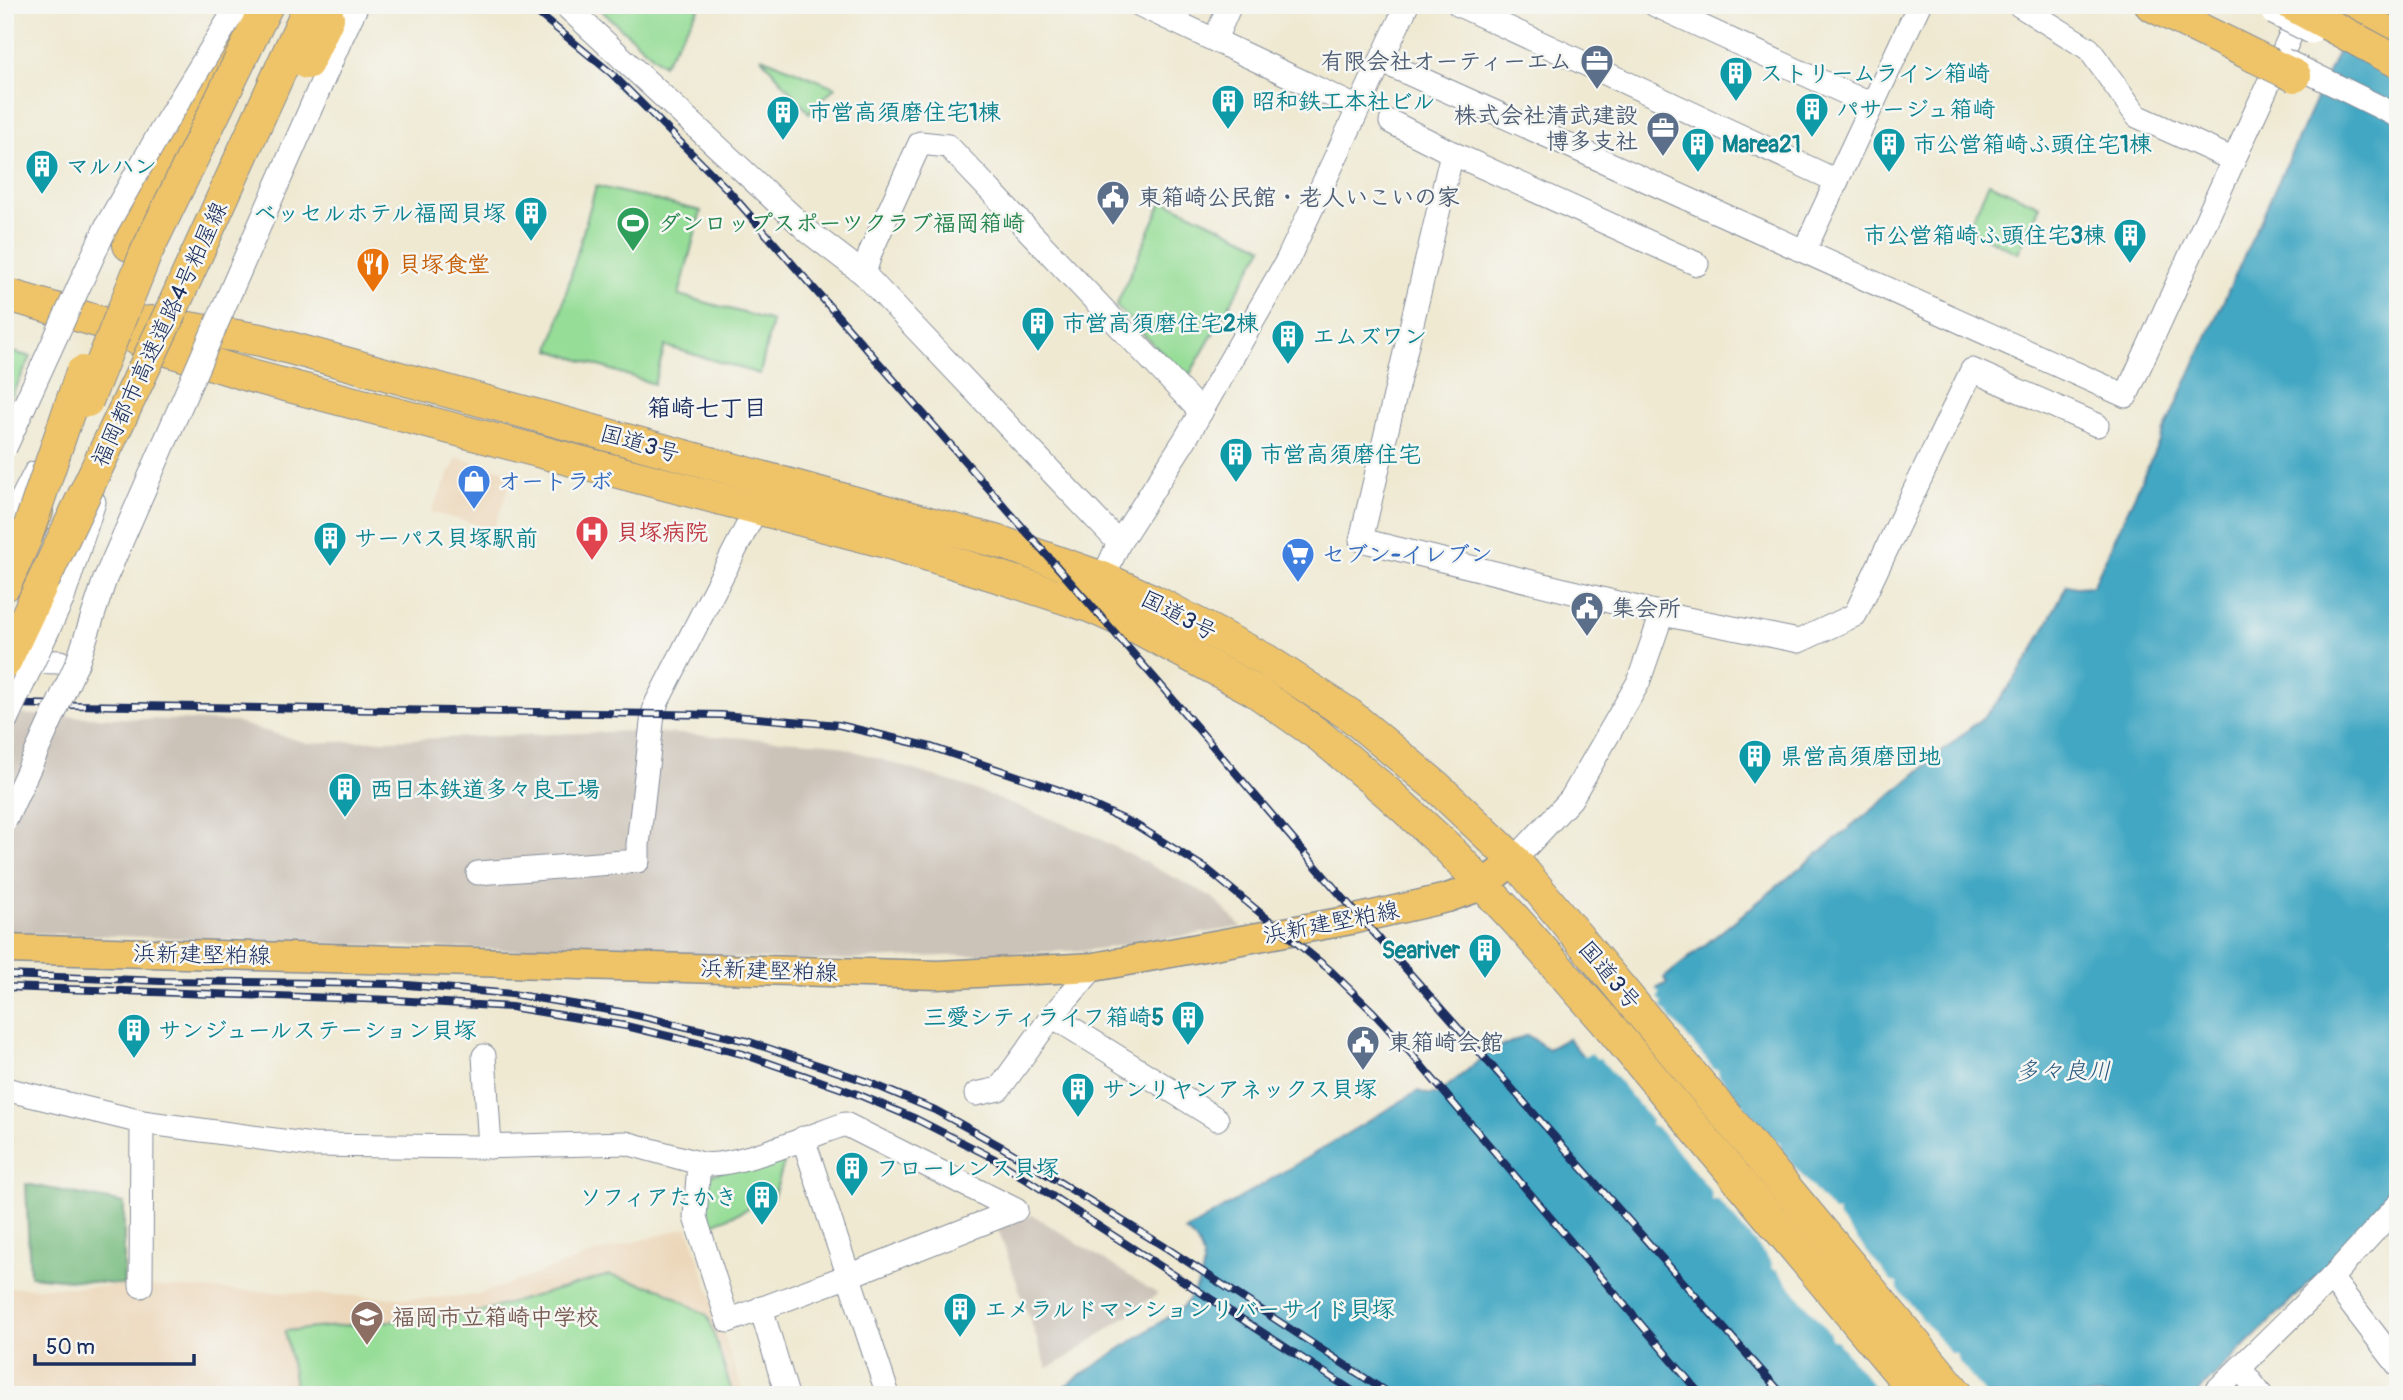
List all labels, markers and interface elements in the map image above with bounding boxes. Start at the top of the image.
office icon: 有限会社オーティーエム [1578,42,1616,91]
place label: 有限会社オーティーエム [1320,47,1572,76]
building icon: ストリームライン箱崎 [1717,54,1755,103]
place label: ストリームライン箱崎 [1760,59,1990,88]
building icon: 昭和鉄工本社ビル [1209,82,1247,131]
place label: 昭和鉄工本社ビル [1252,87,1436,116]
building icon: パサージュ箱崎 [1793,90,1831,139]
building icon: 市営高須磨住宅1棟 [764,93,802,142]
place label: パサージュ箱崎 [1836,95,1996,124]
place label: 市営高須磨住宅1棟 [808,98,1001,127]
place label: 株式会社清武建設 博多支社 [1454,101,1638,156]
office icon: 株式会社清武建設 博多支社 [1644,109,1682,158]
building icon: Marea21 [1679,125,1717,174]
building icon: 市公営箱崎ふ頭住宅1棟 [1870,125,1908,174]
place label: Marea21 [1722,130,1801,159]
place label: 市公営箱崎ふ頭住宅1棟 [1913,130,2152,159]
building icon: マルハン [23,147,61,196]
place label: マルハン [66,152,157,181]
public building icon: 東箱崎公民館・老人いこいの家 [1094,178,1132,227]
place label: 東箱崎公民館・老人いこいの家 [1138,183,1460,212]
building icon: ベッセルホテル福岡貝塚 [512,194,550,243]
street label: 福岡都市高速道路4号粕屋線 [85,197,234,471]
place label: ベッセルホテル福岡貝塚 [253,199,506,228]
sports icon: ダンロップスポーツクラブ福岡箱崎 [614,204,652,253]
place label: ダンロップスポーツクラブ福岡箱崎 [658,209,1025,238]
building icon: 市公営箱崎ふ頭住宅3棟 [2111,216,2149,265]
place label: 市公営箱崎ふ頭住宅3棟 [1863,221,2106,250]
restaurant icon: 貝塚食堂 [354,245,392,294]
place label: 貝塚食堂 [398,250,490,279]
building icon: 市営高須磨住宅2棟 [1019,304,1057,353]
place label: 市営高須磨住宅2棟 [1062,309,1259,338]
building icon: エムズワン [1269,317,1307,366]
place label: エムズワン [1312,322,1427,351]
district label: 箱崎七丁目 [647,394,767,423]
street label: 国道3号 [597,418,683,469]
building icon: 市営高須磨住宅 [1217,435,1255,484]
place label: 市営高須磨住宅 [1260,440,1421,469]
shop icon: オートラボ [455,462,493,511]
place label: オートラボ [498,467,613,496]
hospital icon: 貝塚病院 [573,513,611,562]
place label: 貝塚病院 [616,518,708,547]
building icon: サーパス貝塚駅前 [311,519,349,568]
place label: サーパス貝塚駅前 [354,524,538,553]
supermarket icon: セブン-イレブン [1279,535,1317,584]
place label: セブン-イレブン [1322,540,1493,569]
street label: 国道3号 [1136,584,1222,647]
public building icon: 集会所 [1568,589,1606,638]
place label: 集会所 [1612,594,1681,623]
building icon: 県営高須磨団地 [1736,737,1774,786]
place label: 県営高須磨団地 [1780,742,1941,771]
building icon: 西日本鉄道多々良工場 [326,770,364,819]
place label: 西日本鉄道多々良工場 [370,775,600,804]
street label: 浜新建堅粕線 [1261,895,1402,950]
building icon: Seariver [1466,931,1504,980]
street label: 国道3号 [1572,935,1647,1016]
place label: Seariver [1382,936,1461,965]
street label: 浜新建堅粕線 [133,939,271,970]
street label: 浜新建堅粕線 [700,954,838,987]
building icon: 三愛シティライフ箱崎5 [1169,998,1207,1047]
place label: 三愛シティライフ箱崎5 [923,1003,1164,1032]
building icon: サンジュールステーション貝塚 [115,1011,153,1060]
place label: サンジュールステーション貝塚 [158,1016,477,1045]
public building icon: 東箱崎会館 [1344,1023,1382,1072]
place label: 東箱崎会館 [1388,1028,1503,1057]
water label: 多々良川 [2015,1057,2111,1086]
building icon: サンリヤンアネックス貝塚 [1059,1070,1097,1119]
place label: サンリヤンアネックス貝塚 [1102,1075,1377,1104]
building icon: フローレンス貝塚 [833,1149,871,1198]
place label: フローレンス貝塚 [876,1154,1059,1183]
building icon: ソフィアたかき [743,1178,781,1227]
place label: ソフィアたかき [579,1183,738,1212]
building icon: エメラルドマンションリバーサイド貝塚 [941,1290,979,1339]
place label: エメラルドマンションリバーサイド貝塚 [984,1295,1395,1324]
school or university icon: 福岡市立箱崎中学校 [348,1298,386,1347]
place label: 福岡市立箱崎中学校 [392,1303,599,1332]
scale bar [35,1323,194,1367]
text: 50 m [46,1334,95,1361]

